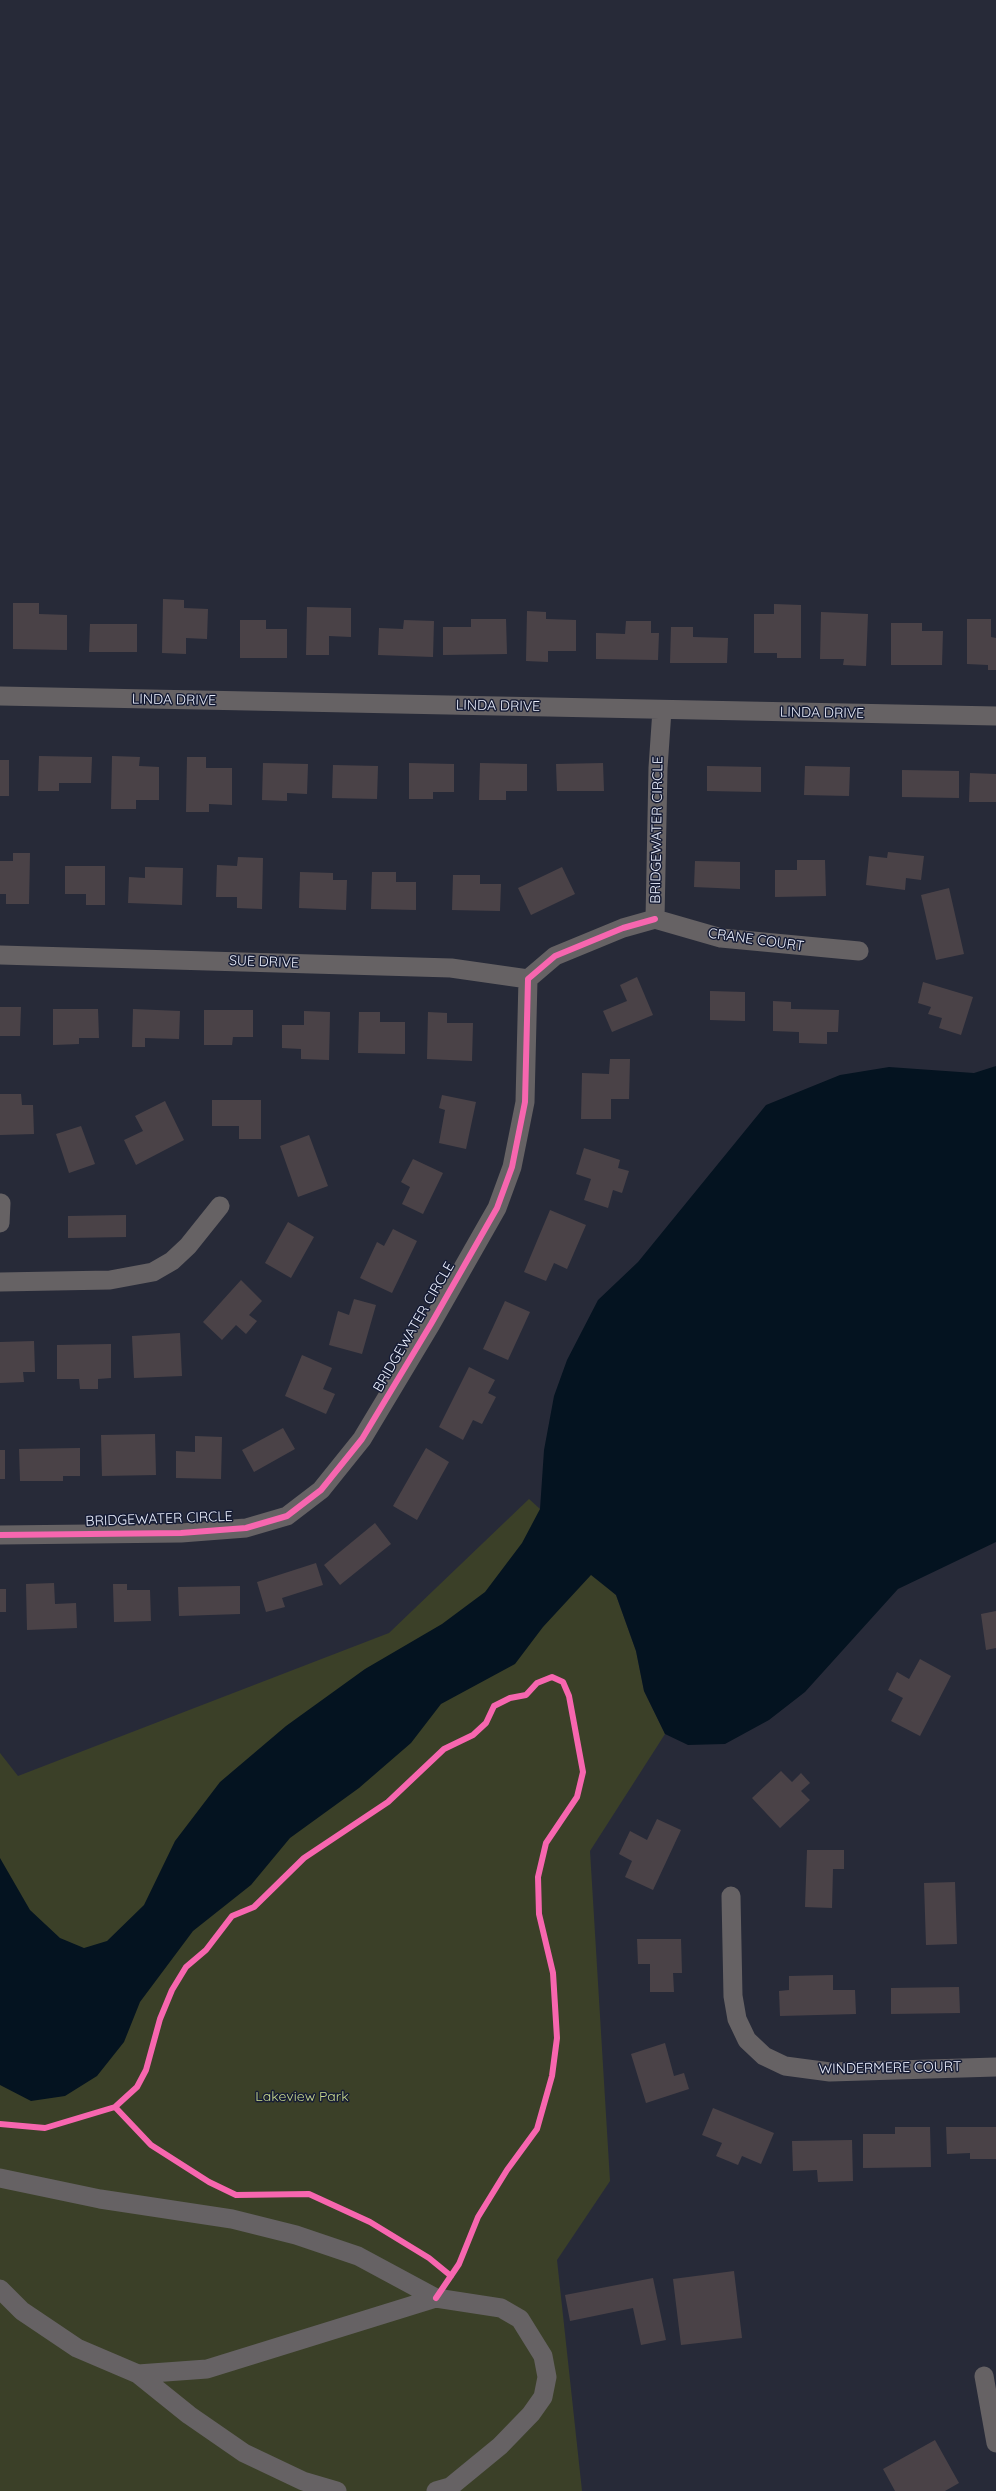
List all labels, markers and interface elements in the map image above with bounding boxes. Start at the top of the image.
street label: LINDA DRIVE [132,691,216,709]
street label: LINDA DRIVE [456,697,540,715]
street label: LINDA DRIVE [780,704,864,722]
street label: BRIDGEWATER CIRCLE [647,756,667,904]
street label: CRANE COURT [707,925,805,955]
street label: SUE DRIVE [229,952,299,972]
street label: BRIDGEWATER CIRCLE [370,1259,458,1395]
street label: BRIDGEWATER CIRCLE [85,1508,233,1530]
street label: WINDERMERE COURT [818,2058,962,2078]
park label: Lakeview Park [255,2089,349,2105]

